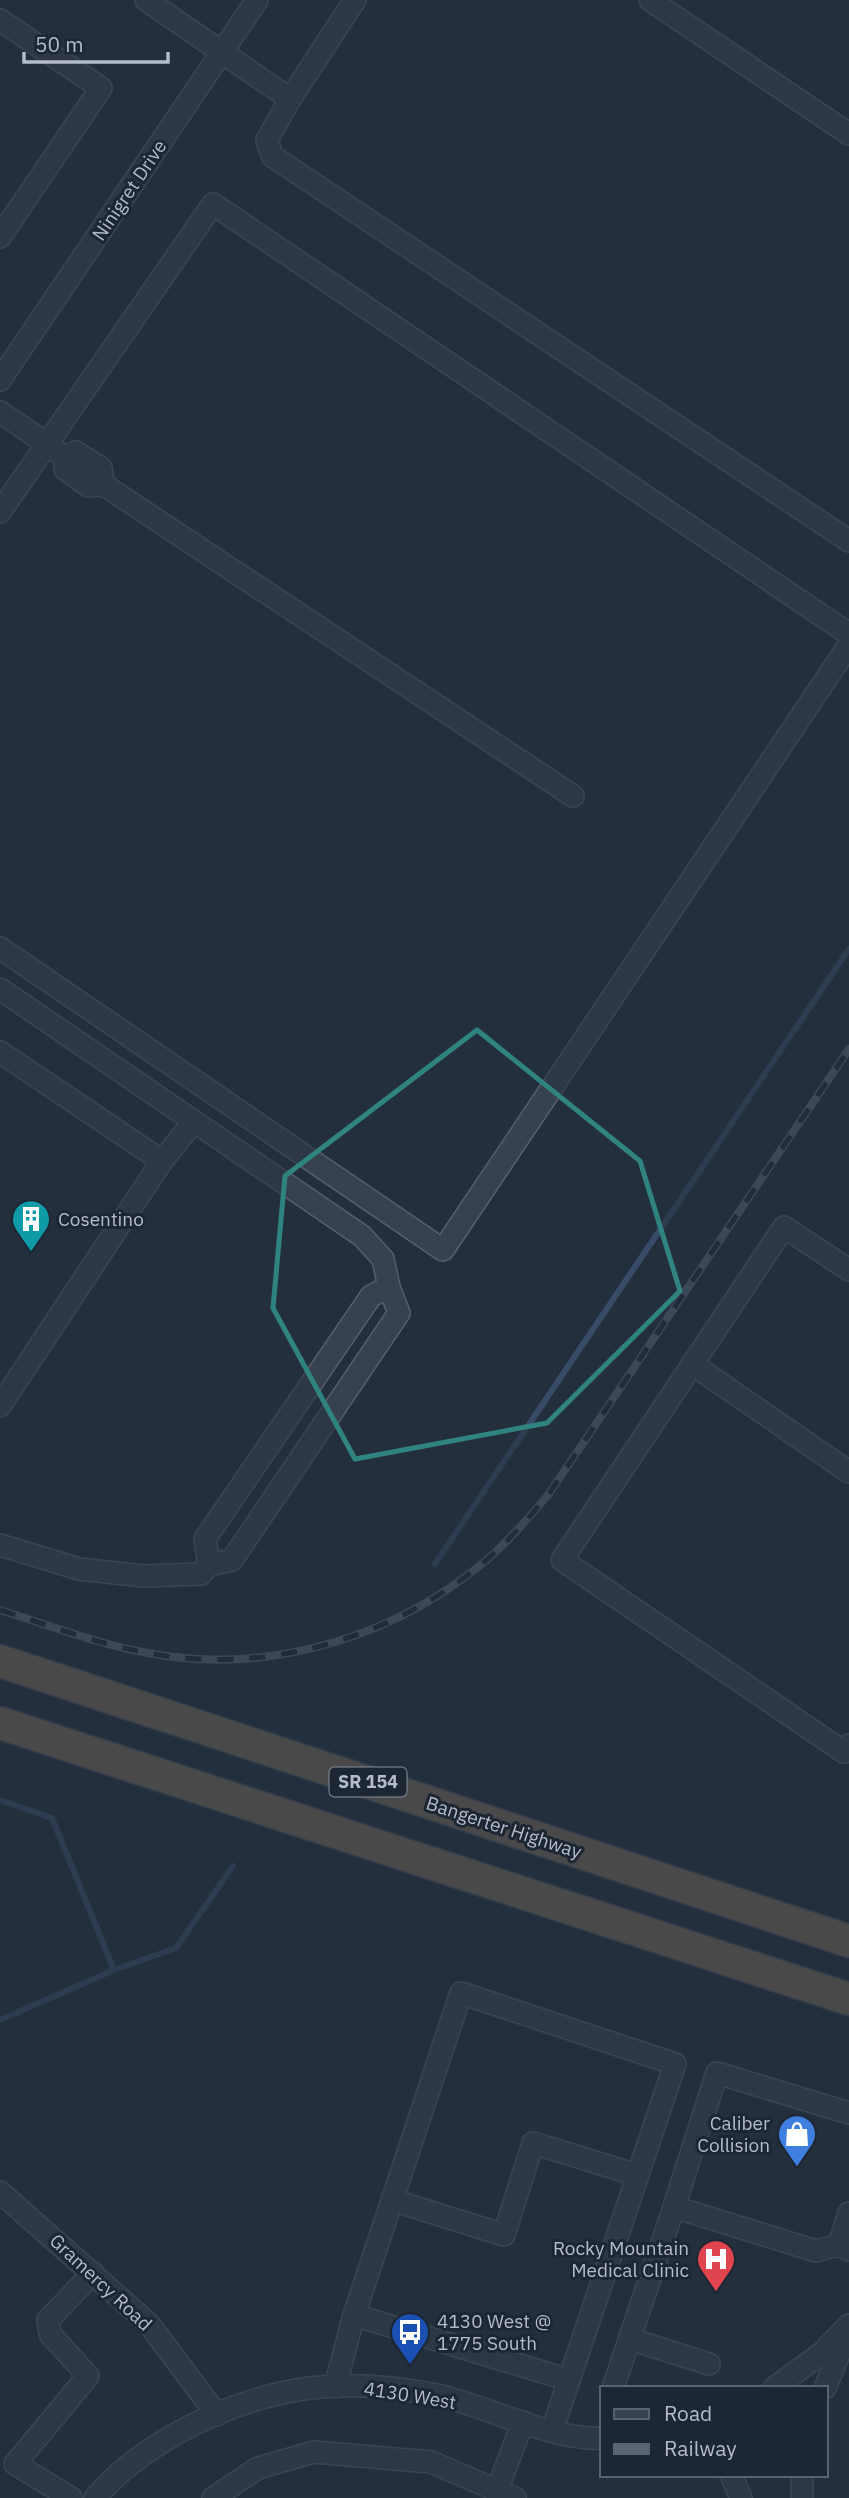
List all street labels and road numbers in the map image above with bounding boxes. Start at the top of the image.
street label: Ninigret Drive [87,135,171,245]
road number: SR 154 [330,1768,406,1797]
street label: Bangerter Highway [423,1791,585,1864]
street label: Gramercy Road [45,2228,157,2336]
street label: 4130 West [362,2376,458,2414]

